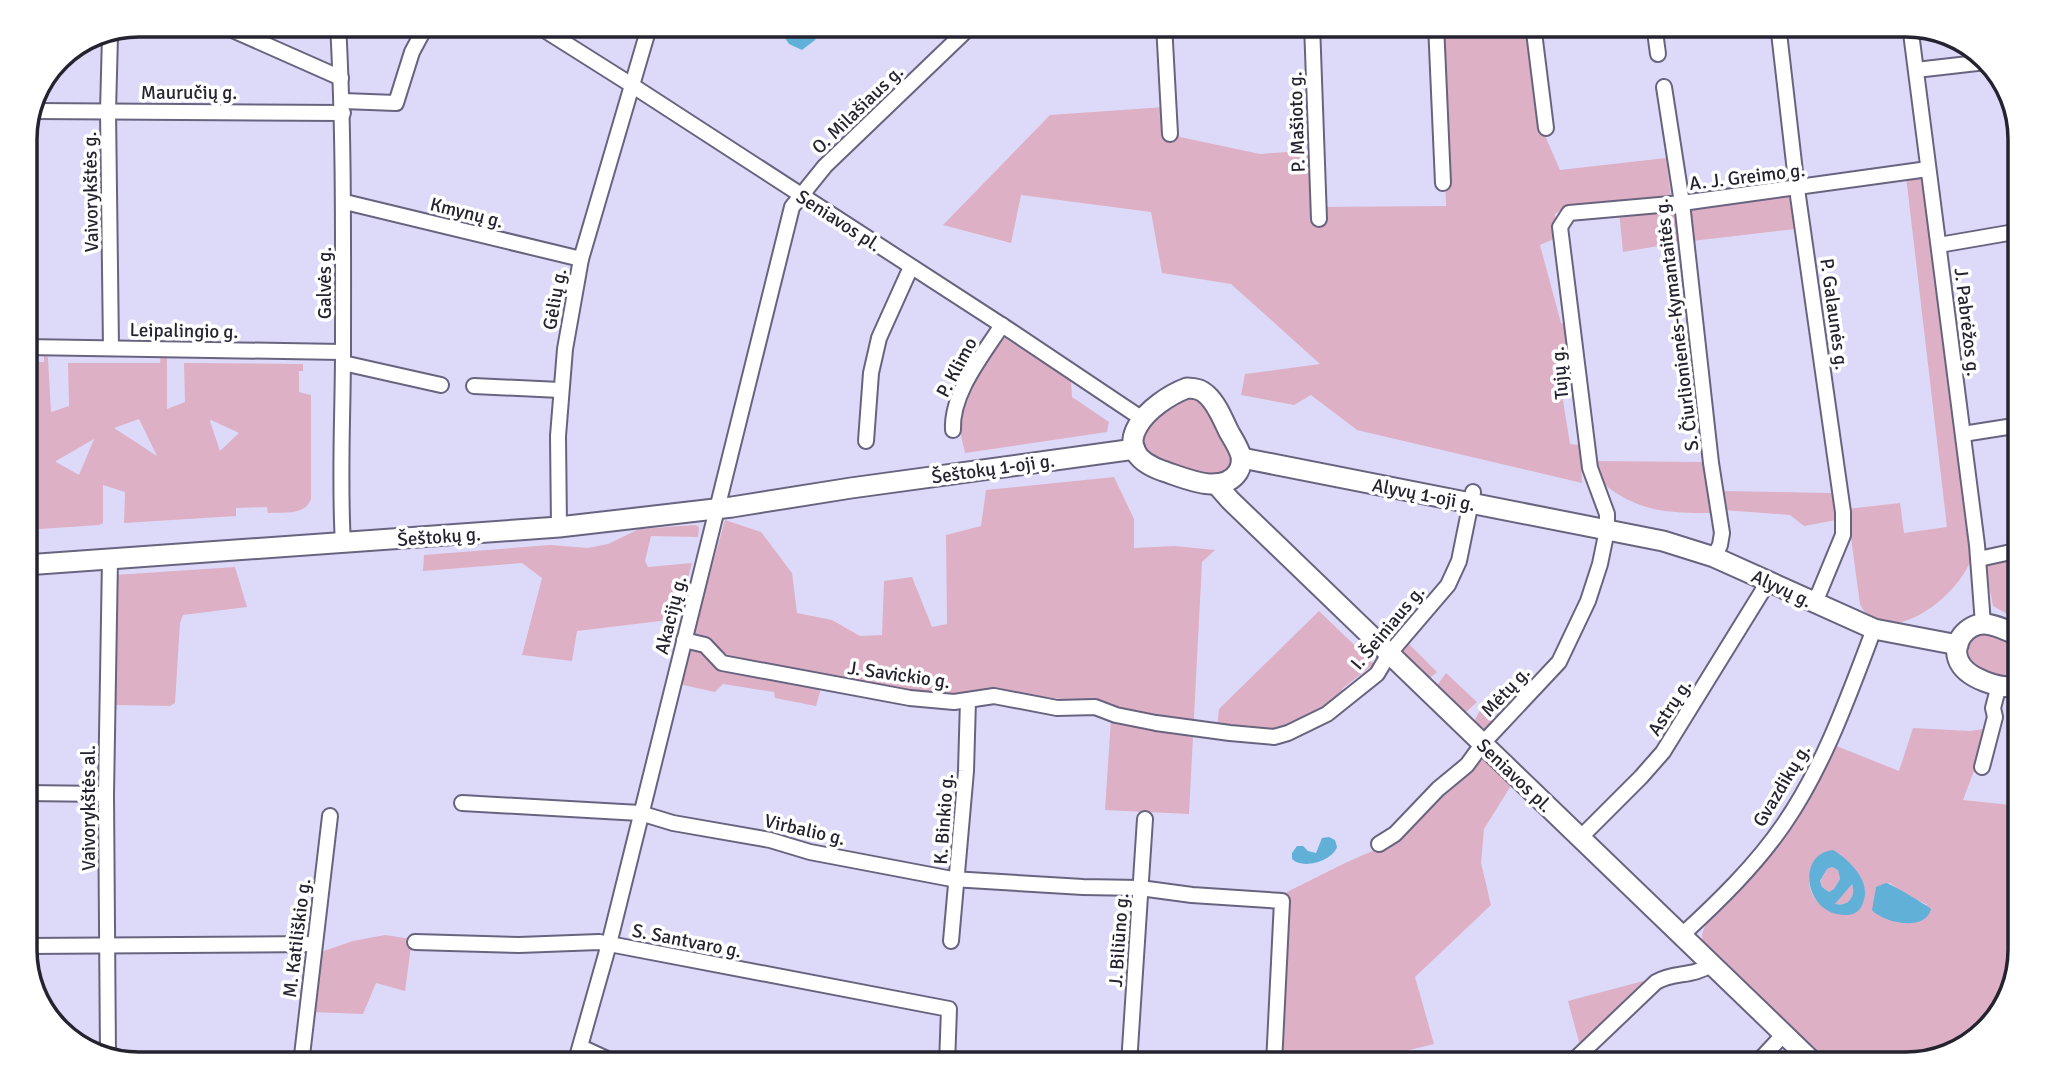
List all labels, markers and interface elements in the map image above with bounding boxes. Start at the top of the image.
street label: O. Milašiaus g. [807,60,908,159]
street label: P. Mašioto g. [1283,71,1311,173]
street label: Mauručių g. [141,81,237,105]
street label: Vaivorykštės g. [78,131,104,253]
street label: A. J. Greimo g. [1688,158,1806,196]
street label: Seniavos pl. [792,185,885,257]
street label: Kmynų g. [427,192,506,234]
street label: S. Čiurlionienės-Kymantaitės g. [1649,197,1704,453]
street label: Galvės g. [313,247,337,319]
street label: P. Galaunės g. [1814,257,1854,371]
street label: Gėlių g. [538,267,572,332]
street label: J. Pabrėžos g. [1948,267,1986,378]
street label: Leipalingio g. [129,318,239,344]
street label: P. Klimo [931,333,983,402]
street label: Tujų g. [1546,345,1574,400]
street label: Šeštokų 1-oji g. [930,447,1056,490]
street label: Alyvų 1-oji g. [1370,473,1477,517]
street label: Šeštokų g. [396,521,482,552]
street label: Alyvų g. [1748,565,1816,613]
street label: Akacijų g. [650,574,692,657]
street label: I. Šeiniaus g. [1345,580,1430,675]
street label: J. Savickio g. [846,656,952,694]
street label: Mėtų g. [1476,661,1535,722]
street label: Astrų g. [1643,675,1697,741]
street label: Seniavos pl. [1471,734,1557,818]
street label: Gvazdikų g. [1748,740,1816,831]
street label: Vaivorykštės al. [77,745,101,871]
street label: K. Binkio g. [929,773,959,865]
street label: Virbalio g. [762,809,848,851]
street label: M. Katiliškio g. [278,877,316,999]
street label: J. Biliūno g. [1104,892,1134,988]
street label: S. Santvaro g. [630,919,744,963]

